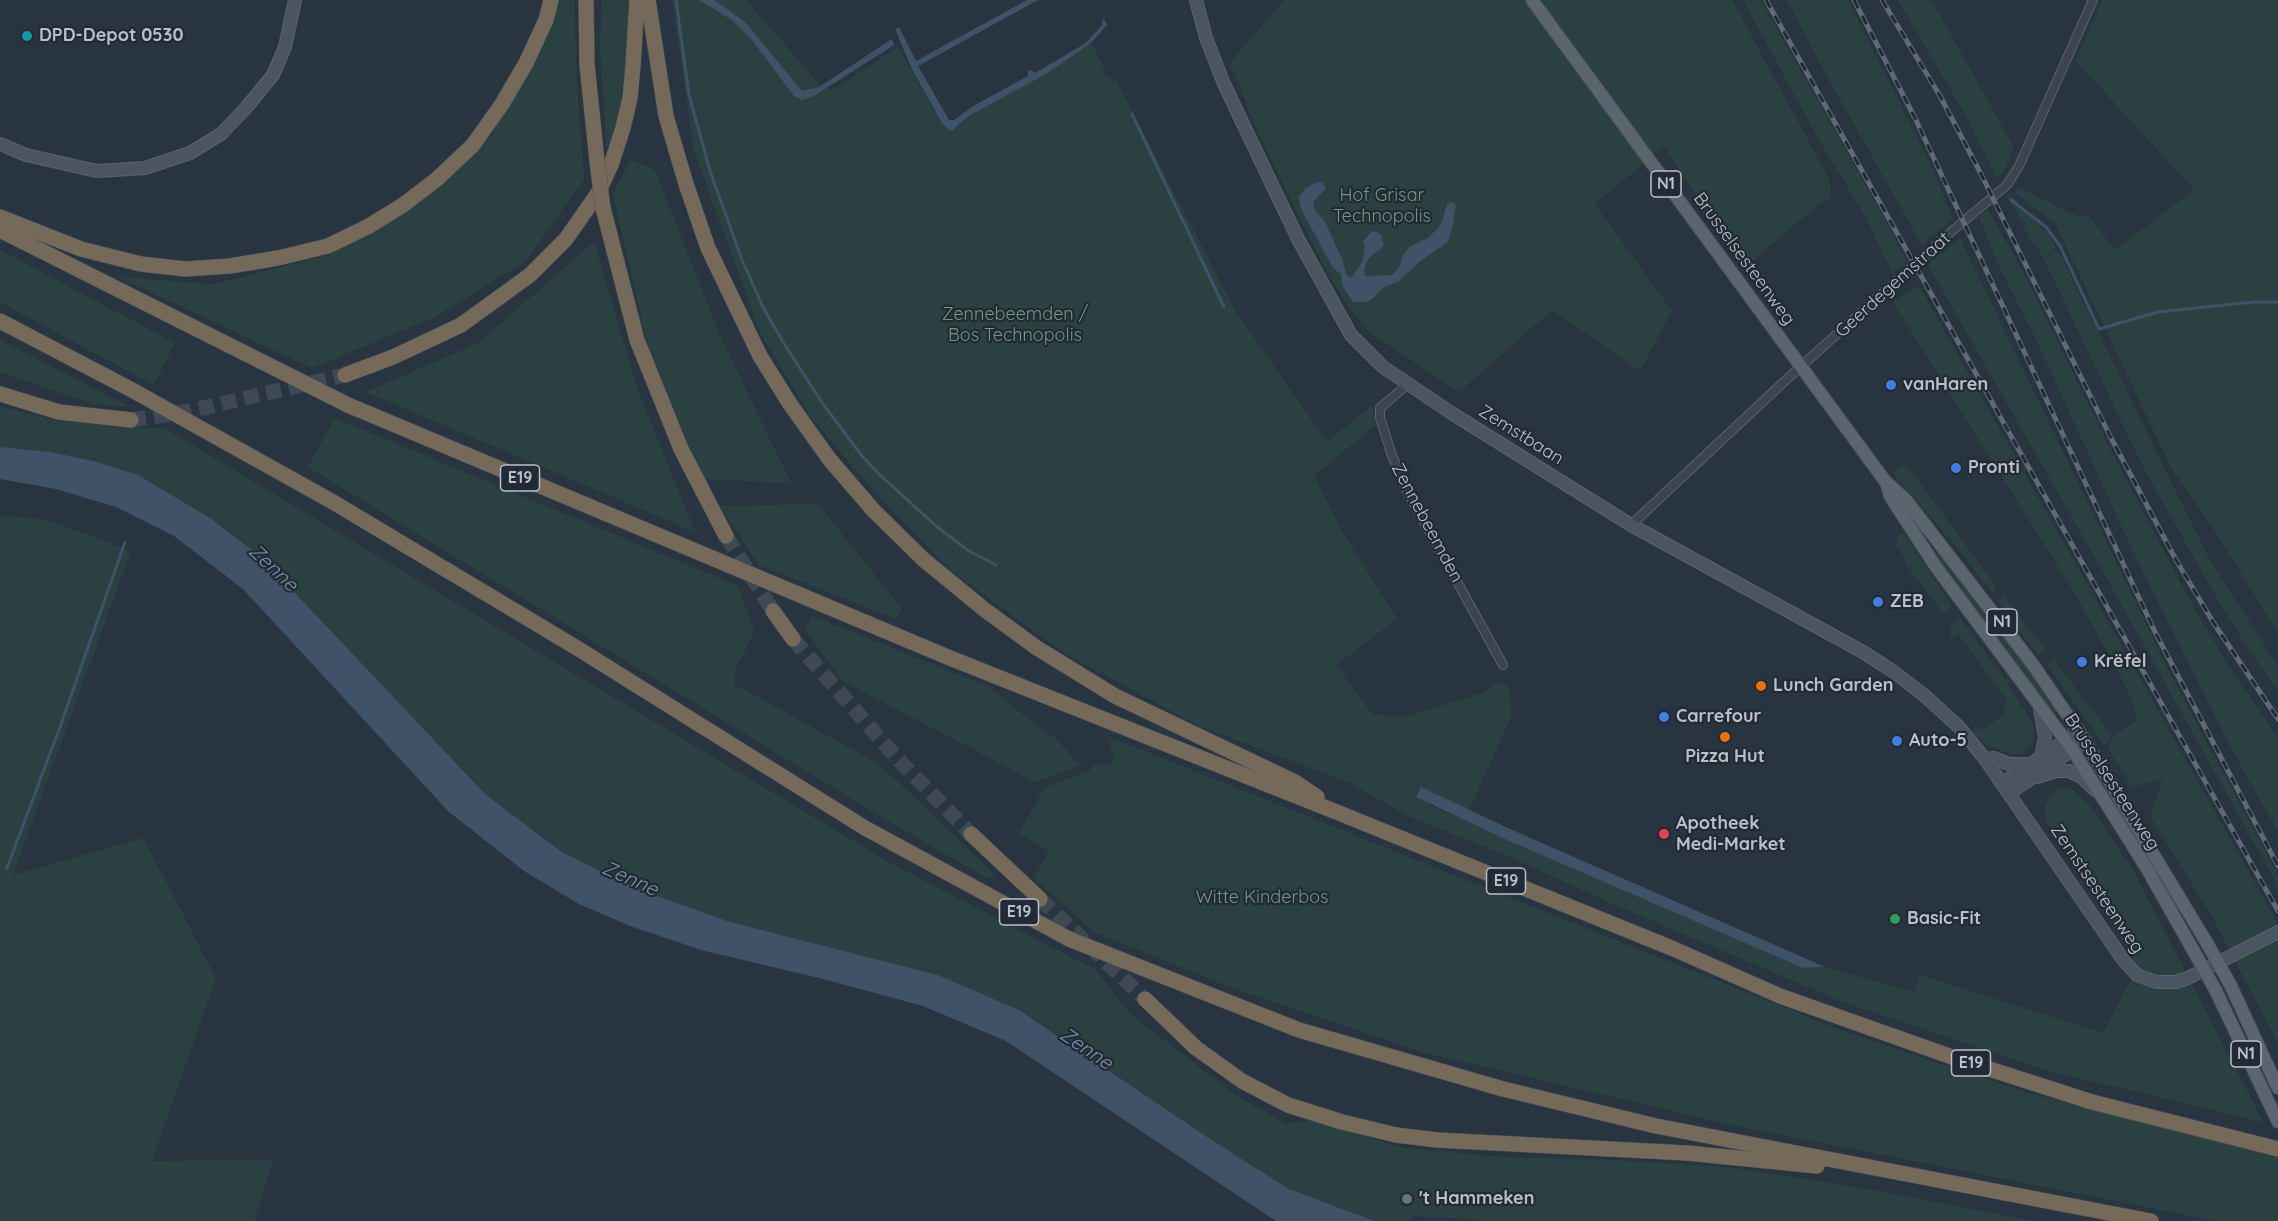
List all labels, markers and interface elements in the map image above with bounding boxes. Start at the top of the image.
place label: DPD-Depot 0530 [39,25,183,47]
marker: DPD-Depot 0530 [20,29,34,43]
road number: N1 [1651,171,1681,197]
park label: Hof Grisar Technopolis [1333,185,1431,228]
street label: Brusselsesteenweg [1689,188,1799,330]
street label: Geerdegemstraat [1831,228,1955,342]
park label: Zennebeemden / Bos Technopolis [942,304,1088,346]
place label: vanHaren [1903,374,1988,396]
marker: vanHaren [1884,378,1898,392]
street label: Zemstbaan [1475,400,1567,470]
place label: Pronti [1968,457,2020,479]
street label: Zennebeemden [1387,460,1467,586]
marker: Pronti [1949,461,1963,475]
road number: E19 [500,465,540,491]
water label: Zenne [243,539,303,597]
place label: ZEB [1890,591,1924,613]
marker: ZEB [1871,595,1885,609]
road number: N1 [1987,609,2017,635]
place label: Krëfel [2094,651,2146,673]
marker: Krëfel [2075,655,2089,669]
place label: Lunch Garden [1773,675,1894,697]
marker: Lunch Garden [1754,679,1768,693]
place label: Carrefour [1676,706,1761,728]
marker: Carrefour [1657,710,1671,724]
street label: Brusselsesteenweg [2060,710,2164,854]
marker: Pizza Hut [1718,730,1732,744]
place label: Auto-5 [1909,730,1967,752]
marker: Auto-5 [1890,734,1904,748]
place label: Pizza Hut [1685,746,1765,768]
place label: Apotheek Medi-Market [1676,813,1786,856]
street label: Zemstsesteenweg [2046,820,2148,958]
marker: Apotheek Medi-Market [1657,827,1671,841]
water label: Zenne [598,856,662,902]
road number: E19 [1486,868,1526,894]
park label: Witte Kinderbos [1195,887,1329,909]
road number: E19 [1000,899,1038,925]
place label: Basic-Fit [1907,908,1981,930]
marker: Basic-Fit [1888,912,1902,926]
water label: Zenne [1055,1023,1117,1075]
road number: N1 [2231,1041,2261,1067]
road number: E19 [1952,1050,1990,1076]
place label: 't Hammeken [1419,1188,1534,1210]
marker: 't Hammeken [1400,1192,1414,1206]

